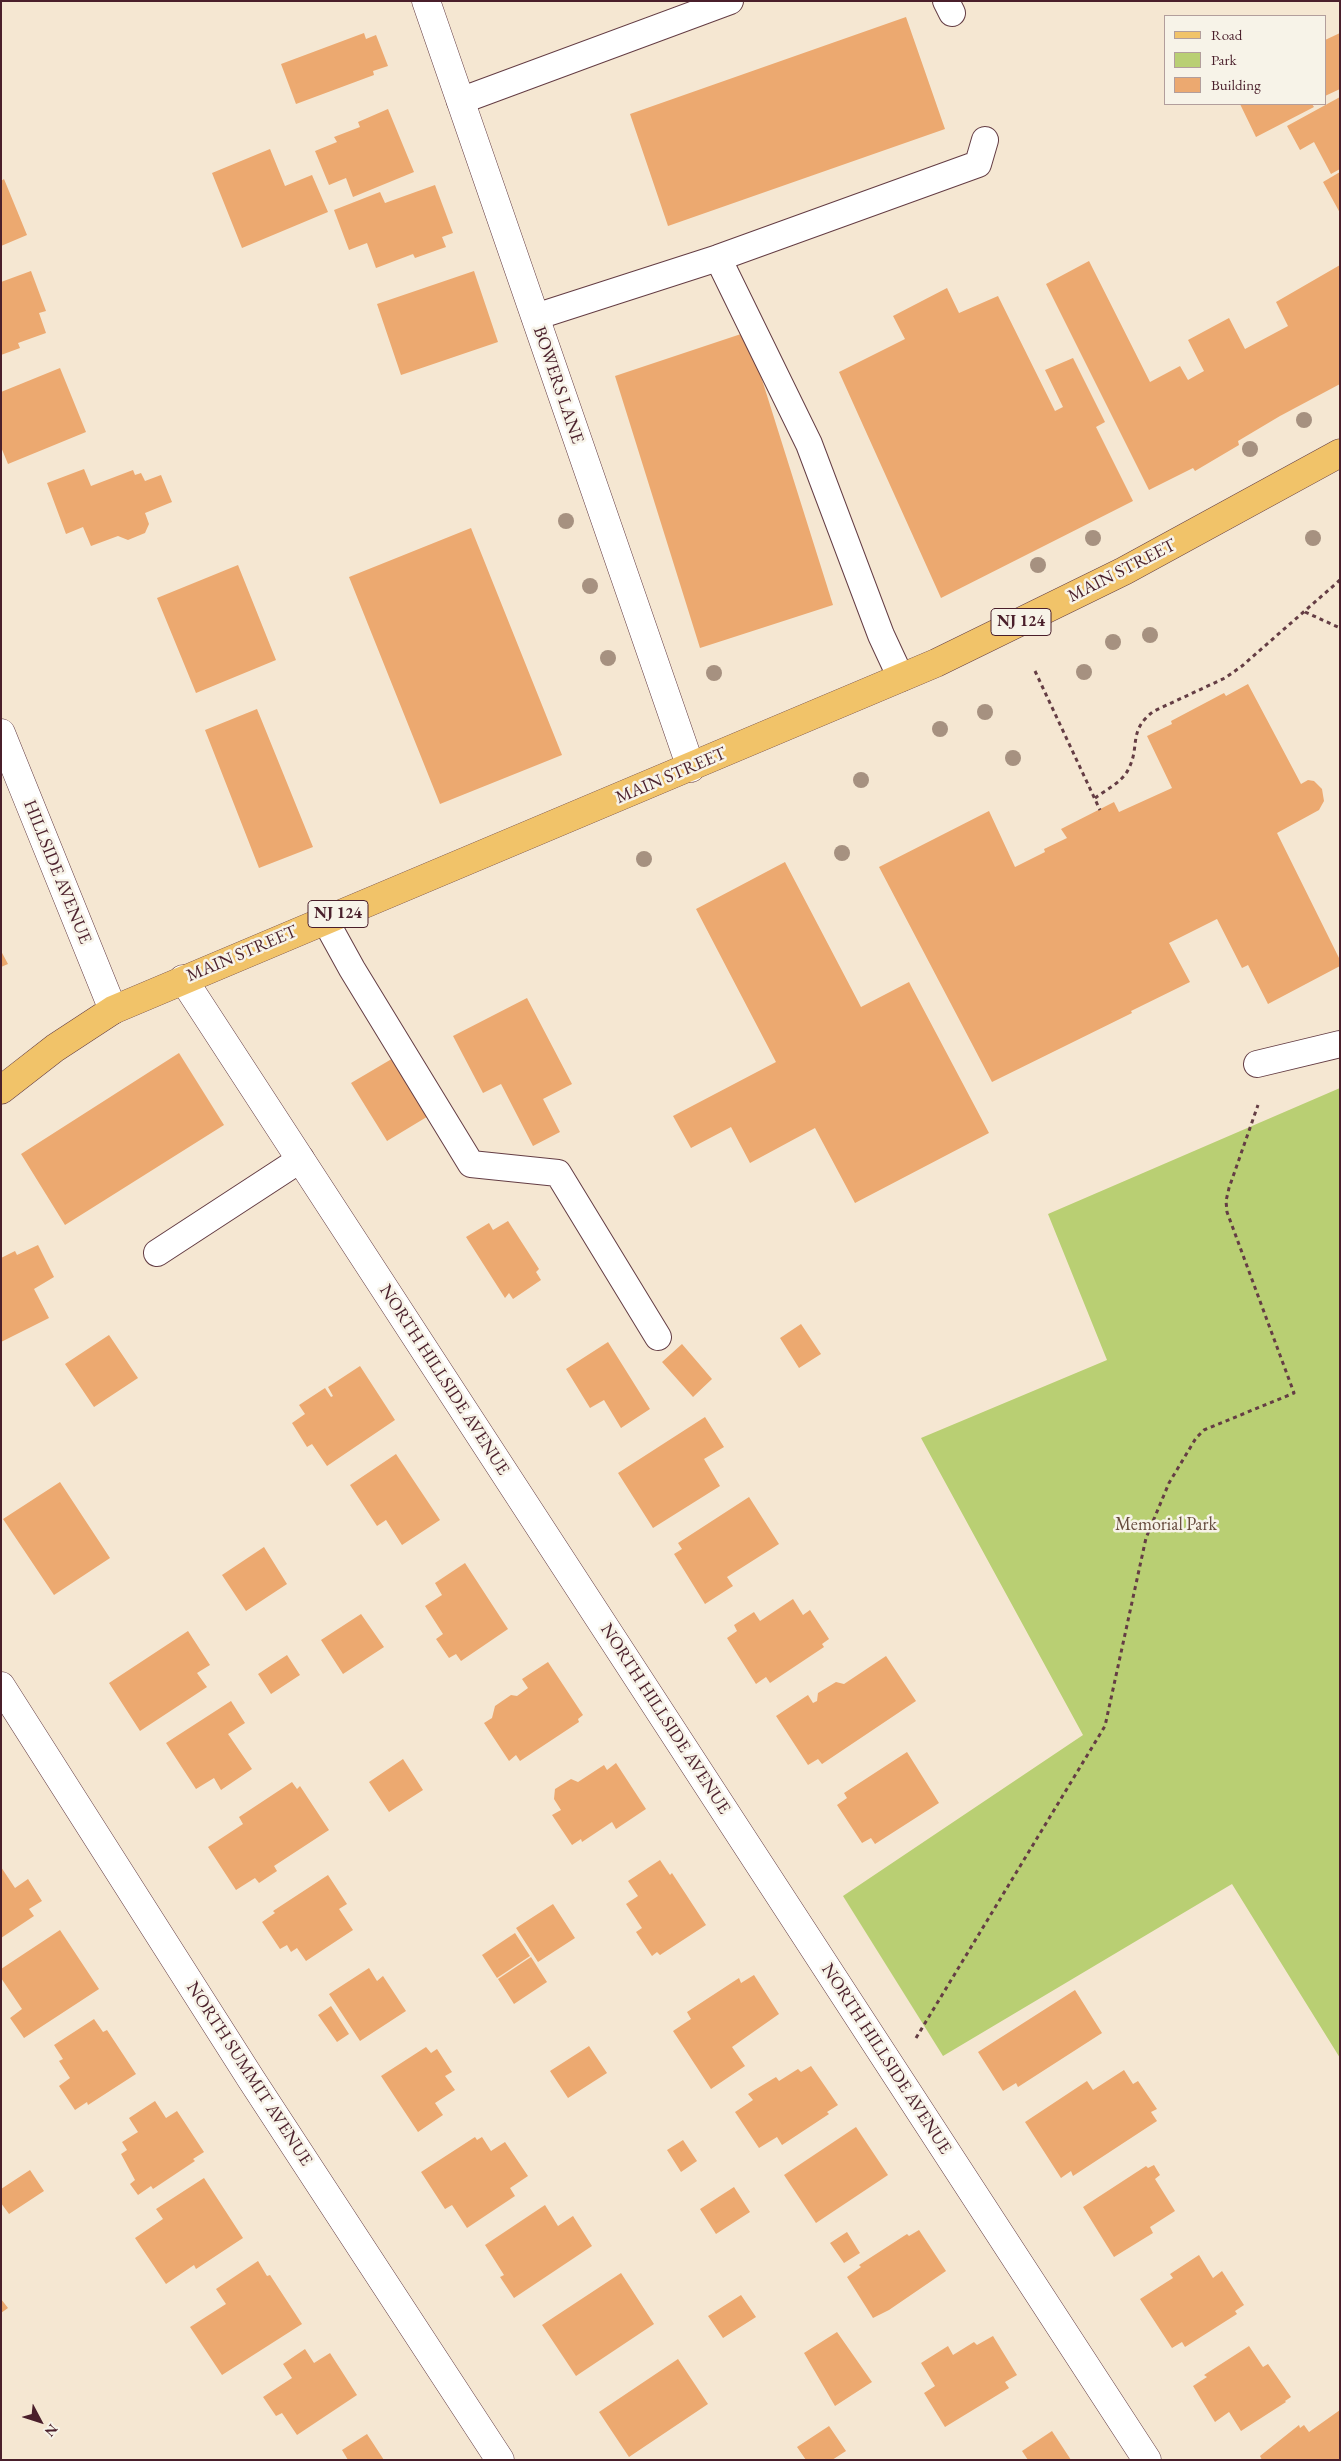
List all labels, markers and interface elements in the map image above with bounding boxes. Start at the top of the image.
legend [1164,15,1326,105]
text: Road [1211,25,1242,44]
text: Park [1211,50,1237,69]
text: Building [1211,75,1261,94]
street label: BOWERS LANE [528,324,588,446]
street label: MAIN STREET [1064,535,1180,607]
road number: NJ 124 [991,608,1051,636]
street label: MAIN STREET [612,743,730,809]
street label: HILLSIDE AVENUE [18,797,96,947]
road number: NJ 124 [308,901,368,928]
street label: MAIN STREET [183,921,301,987]
street label: NORTH HILLSIDE AVENUE [374,1281,514,1479]
park label: Memorial Park [1115,1514,1217,1536]
street label: NORTH HILLSIDE AVENUE [595,1620,735,1818]
street label: NORTH HILLSIDE AVENUE [816,1960,956,2158]
street label: NORTH SUMMIT AVENUE [181,1978,317,2170]
north arrow [15,2396,65,2446]
text: N [41,2421,62,2441]

